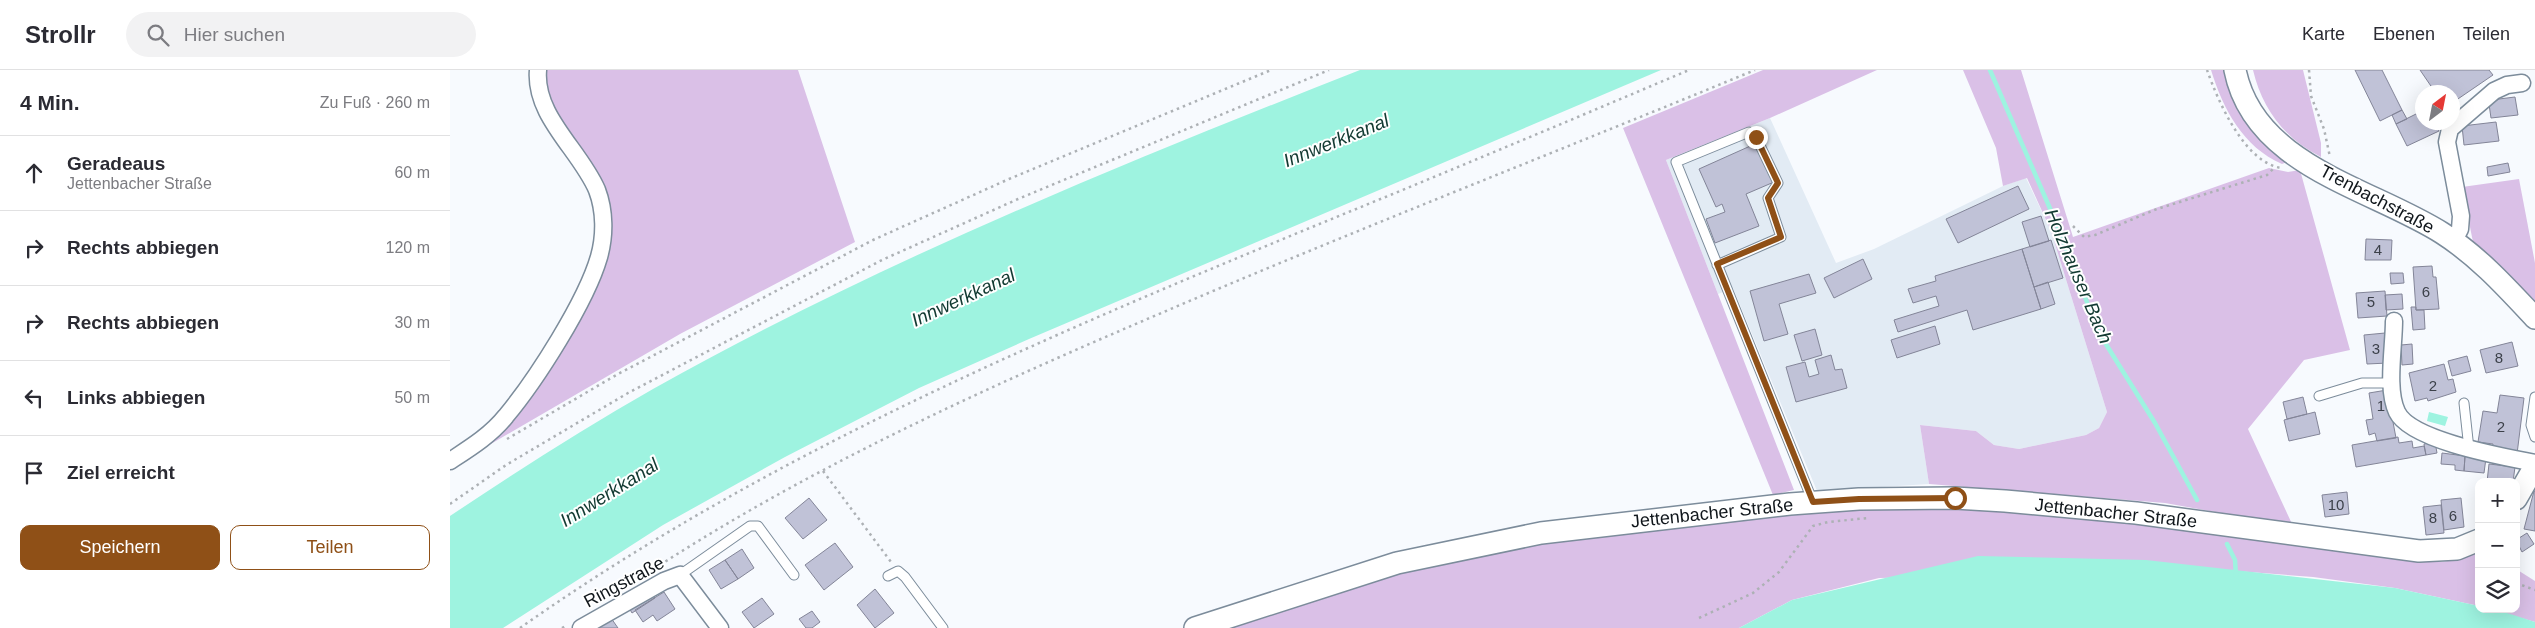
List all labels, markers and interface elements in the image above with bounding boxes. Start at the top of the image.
search box [126,12,476,57]
text: Strollr [25,21,96,48]
icon: search [144,21,172,49]
text: Hier suchen [184,24,285,45]
text: Karte [2302,24,2345,44]
text: Ebenen [2373,24,2435,44]
text: Teilen [2463,24,2510,44]
north arrow [2415,85,2460,130]
text: 4 Min. [20,91,80,114]
text: Zu Fuß · 260 m [320,94,430,111]
water label: Innwerkkanal [1280,109,1393,171]
route end [1745,126,1768,149]
text: Geradeaus [67,153,165,174]
icon: ahead [20,159,48,187]
street label: Trenbachstraße [2317,161,2437,237]
text: 60 m [394,164,430,181]
text: Jettenbacher Straße [67,175,212,192]
water label: Holzhauser Bach [2041,205,2116,347]
icon: right [20,234,48,262]
text: Rechts abbiegen [67,237,219,258]
text: 120 m [386,239,430,256]
house number: 4 [2374,241,2382,258]
water label: Innwerkkanal [908,264,1019,331]
house number: 6 [2422,283,2430,300]
house number: 5 [2367,293,2375,310]
icon: right [20,309,48,337]
text: Rechts abbiegen [67,312,219,333]
text: 30 m [394,314,430,331]
house number: 3 [2372,340,2380,357]
house number: 8 [2495,349,2503,366]
house number: 2 [2429,377,2437,394]
icon: left [20,384,48,412]
text: Links abbiegen [67,387,205,408]
text: 50 m [394,389,430,406]
house number: 1 [2377,397,2385,414]
house number: 2 [2497,418,2505,435]
water label: Innwerkkanal [556,453,663,531]
icon: arrive [20,459,48,487]
text: Ziel erreicht [67,462,175,483]
map controls [2475,478,2520,613]
button: + [2475,478,2520,523]
route start [1944,487,1967,510]
street label: Jettenbacher Straße [1630,495,1794,531]
street label: Jettenbacher Straße [2034,495,2198,531]
house number: 10 [2328,496,2344,513]
house number: 6 [2449,507,2457,524]
house number: 8 [2429,509,2437,526]
button: − [2475,523,2520,568]
button: Speichern [20,525,220,570]
button: Teilen [230,525,430,570]
street label: Ringstraße [580,553,668,611]
button: layers [2475,568,2520,613]

